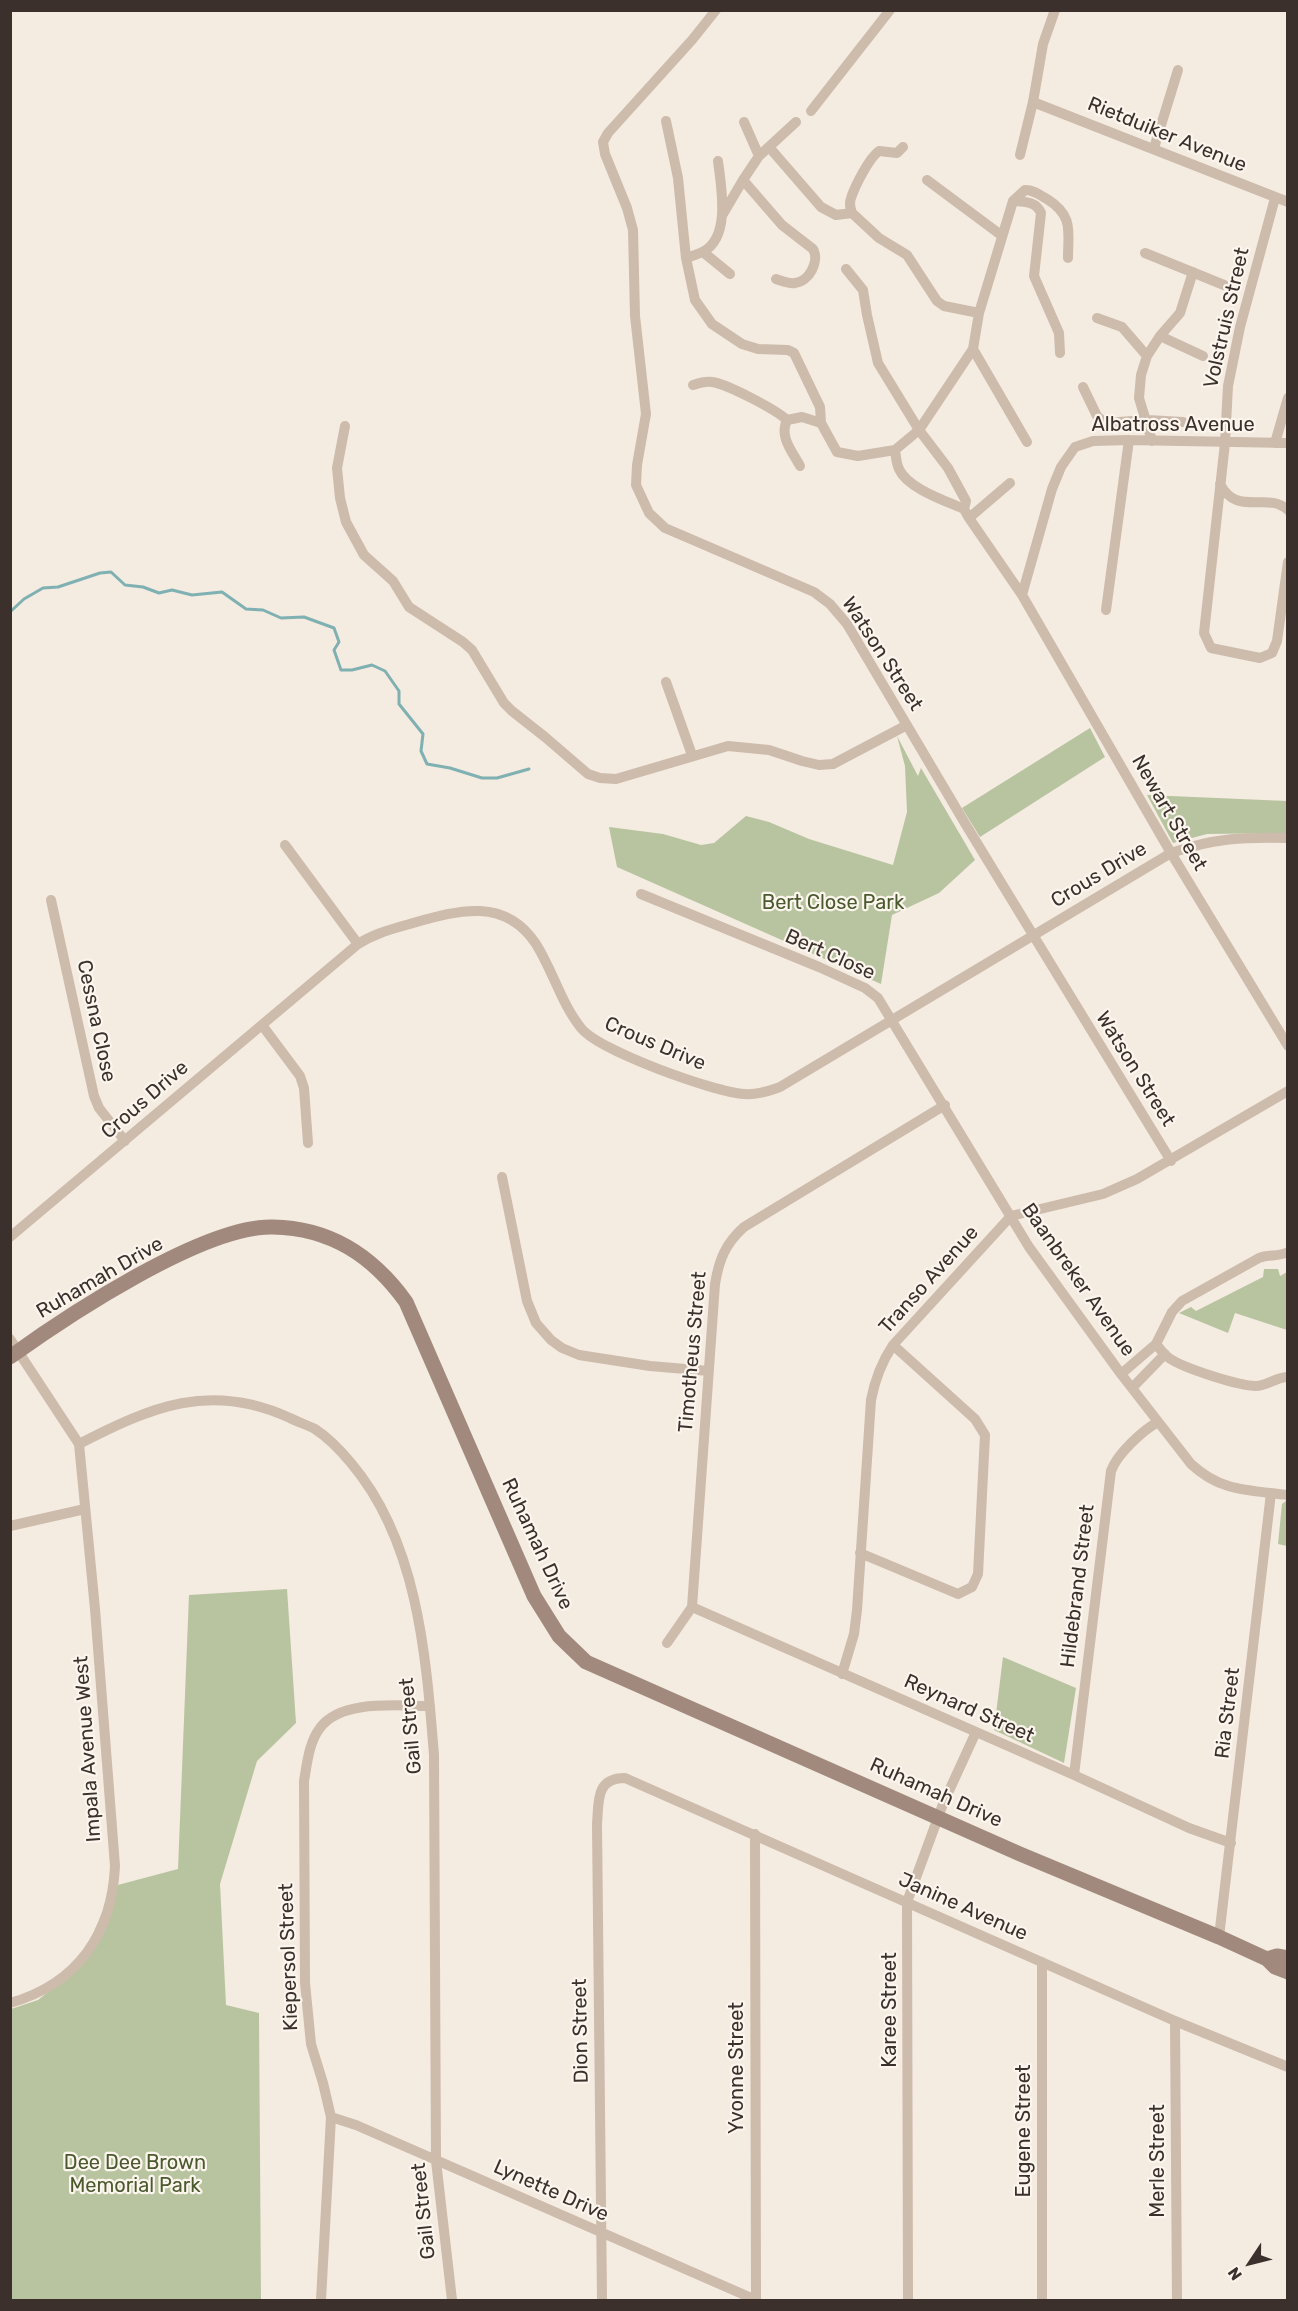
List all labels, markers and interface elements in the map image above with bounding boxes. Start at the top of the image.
street label: Rietduiker Avenue [1084,92,1250,178]
street label: Volstruis Street [1199,245,1255,391]
street label: Albatross Avenue [1091,413,1255,437]
street label: Watson Street [836,593,928,715]
street label: Newart Street [1126,751,1212,875]
street label: Crous Drive [1047,837,1151,913]
park label: Bert Close Park [762,891,904,915]
street label: Bert Close [781,925,879,985]
street label: Cessna Close [71,958,121,1084]
street label: Watson Street [1090,1007,1180,1131]
street label: Crous Drive [601,1012,709,1076]
street label: Crous Drive [97,1056,193,1144]
street label: Baanbreker Avenue [1016,1199,1140,1361]
street label: Transo Avenue [874,1221,984,1339]
street label: Ruhamah Drive [32,1232,168,1324]
street label: Timotheus Street [674,1270,712,1434]
street label: Ruhamah Drive [496,1474,578,1614]
street label: Hildebrand Street [1056,1503,1100,1669]
street label: Impala Avenue West [70,1655,106,1843]
street label: Ria Street [1211,1666,1245,1760]
street label: Reynard Street [900,1670,1038,1748]
street label: Gail Street [395,1677,427,1775]
street label: Ruhamah Drive [866,1753,1006,1833]
street label: Janine Avenue [895,1868,1031,1946]
street label: Kiepersol Street [274,1883,304,2031]
street label: Karee Street [878,1952,902,2068]
street label: Dion Street [568,1978,594,2084]
street label: Yvonne Street [725,2002,749,2134]
street label: Eugene Street [1012,2064,1036,2198]
street label: Merle Street [1146,2104,1170,2218]
park label: Dee Dee Brown Memorial Park [64,2151,206,2198]
street label: Lynette Drive [490,2155,612,2227]
street label: Gail Street [407,2161,441,2261]
north arrow [1220,2233,1280,2293]
text: N [1224,2263,1246,2284]

